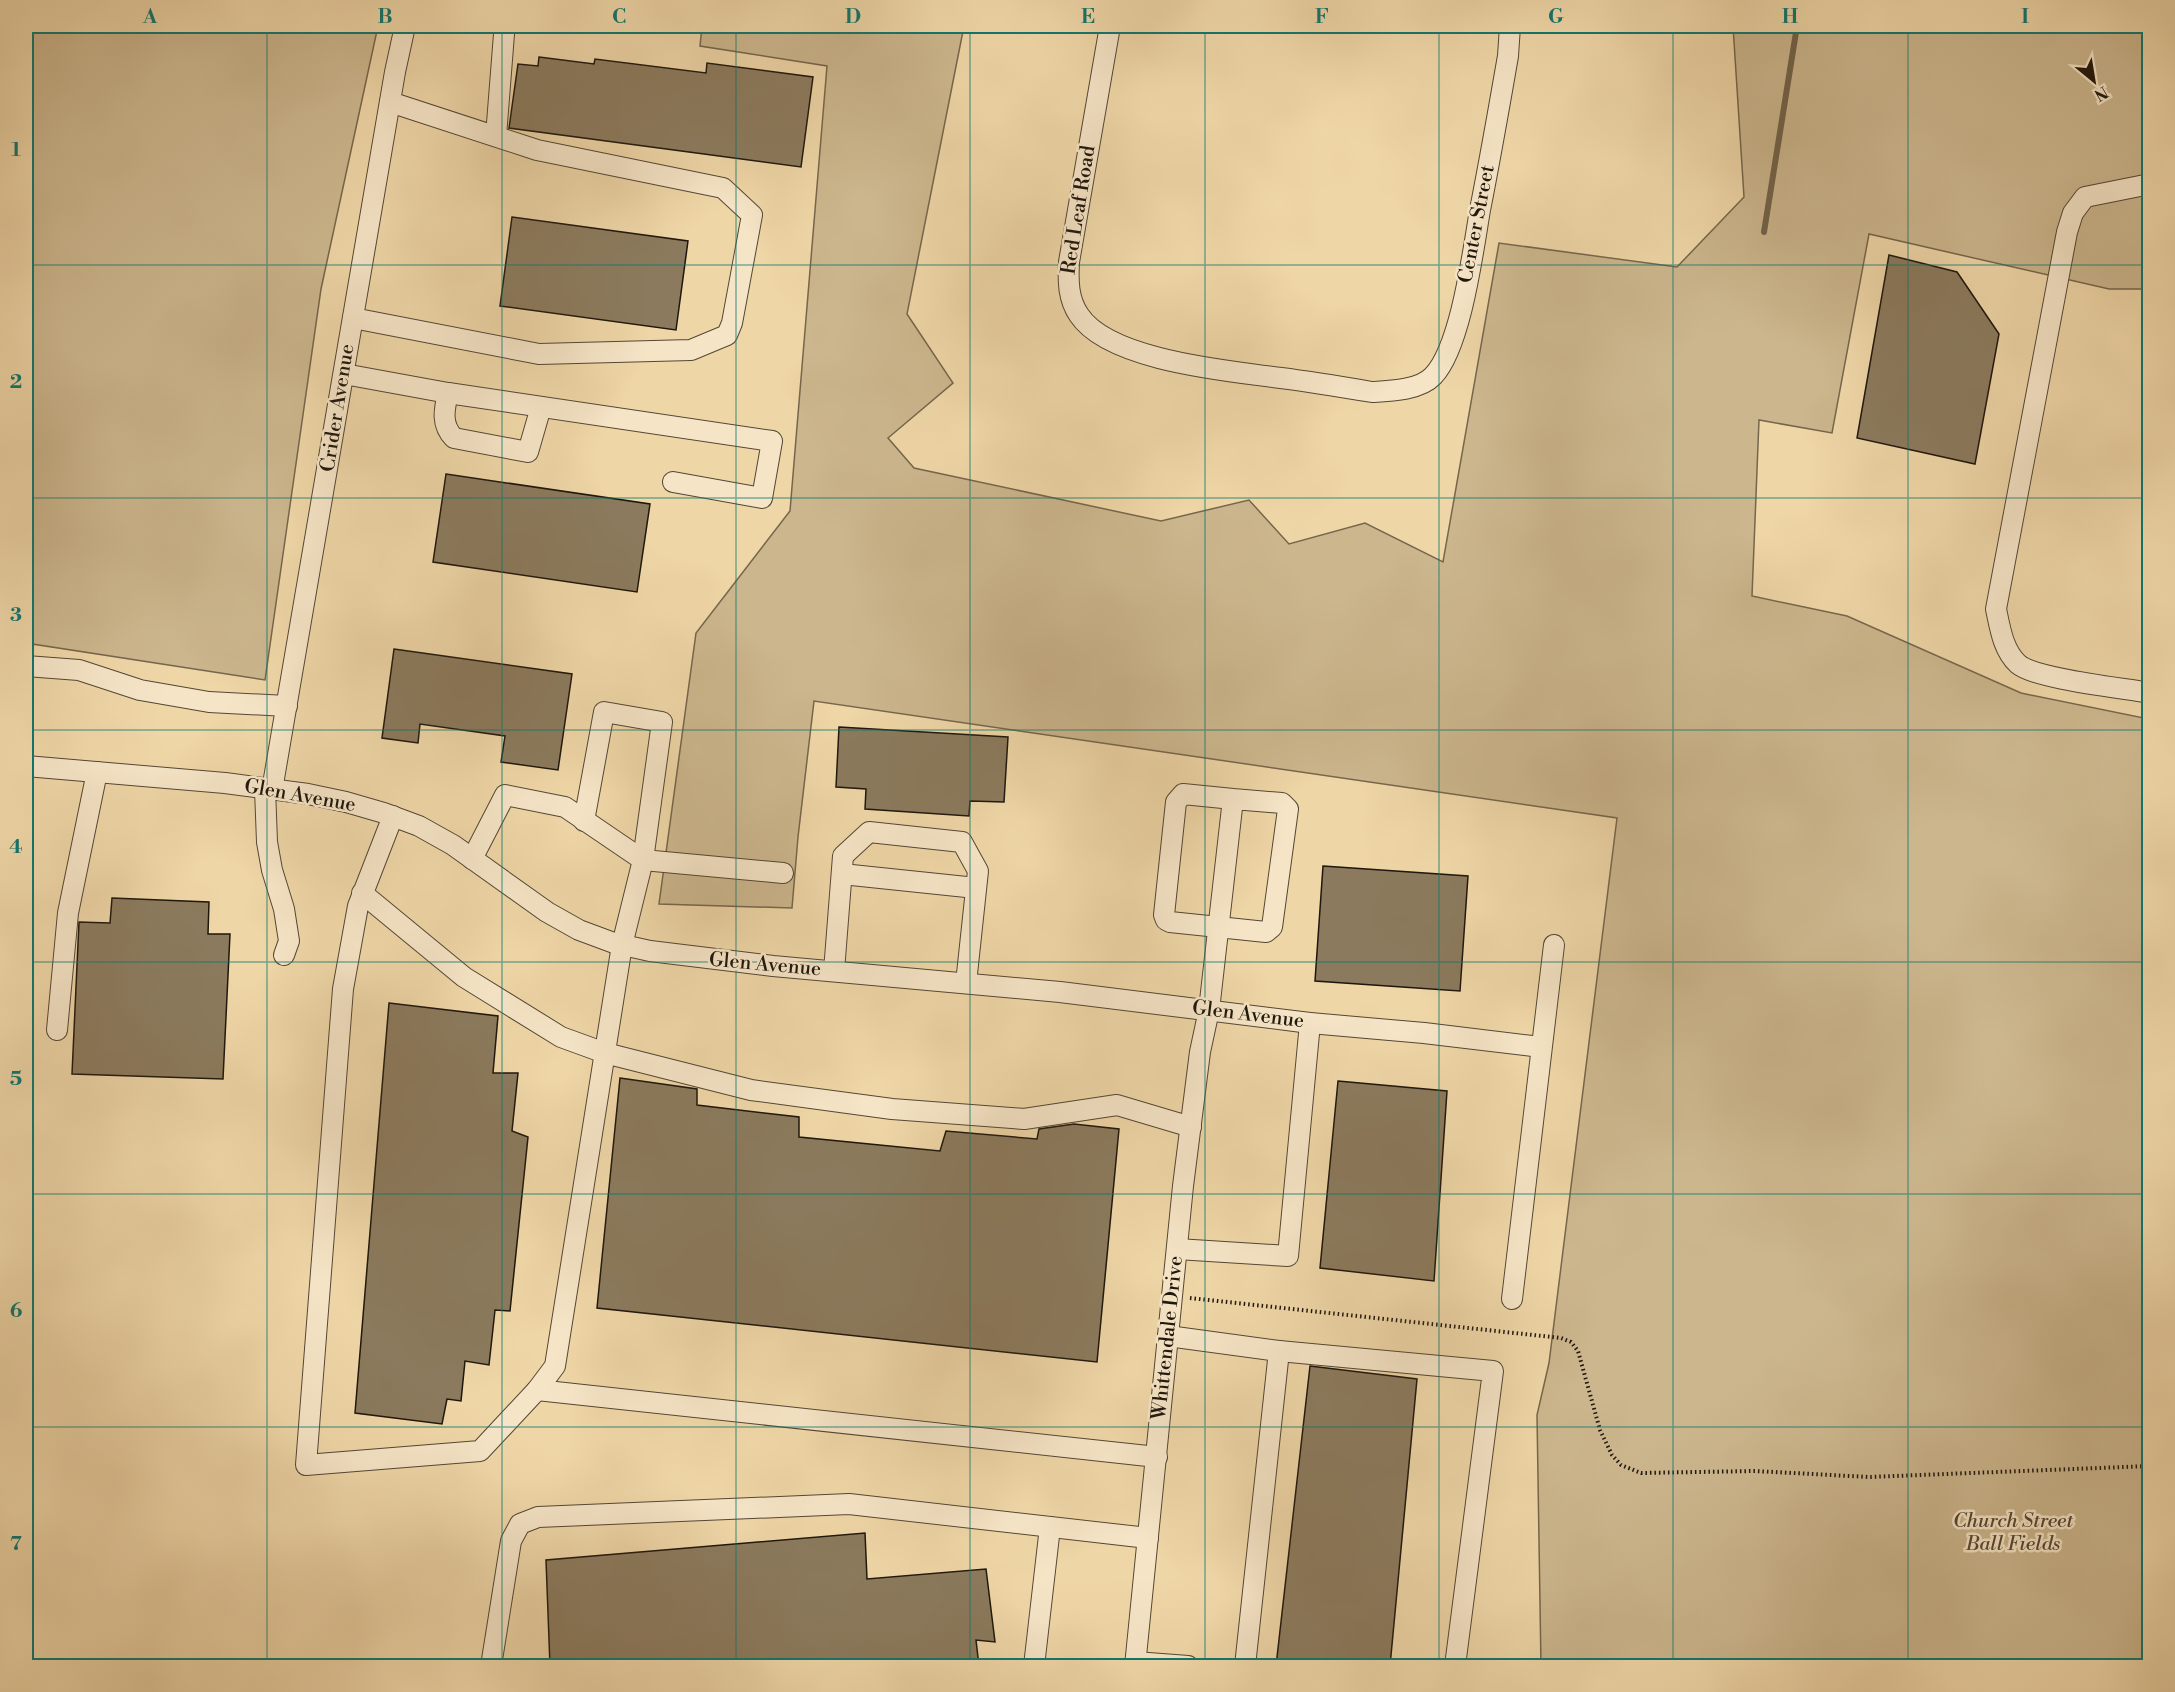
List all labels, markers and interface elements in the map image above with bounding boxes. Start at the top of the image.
text: A [142,5,158,30]
text: B [377,5,393,30]
text: C [612,5,626,30]
text: D [845,5,861,30]
text: E [1081,5,1095,30]
text: F [1315,5,1329,30]
text: G [1548,5,1564,30]
text: H [1782,5,1799,30]
text: I [2021,5,2029,30]
north arrow [2064,51,2124,111]
text: N [2090,81,2111,105]
text: 1 [11,138,21,163]
street label: Red Leaf Road [1056,143,1102,276]
street label: Center Street [1453,163,1501,285]
street label: Crider Avenue [316,342,360,474]
text: 2 [10,370,22,395]
text: 3 [10,603,22,628]
street label: Glen Avenue [242,774,358,818]
text: 4 [9,835,23,860]
street label: Glen Avenue [708,948,822,982]
street label: Glen Avenue [1191,996,1305,1034]
text: 5 [10,1067,22,1092]
street label: Whittendale Drive [1147,1255,1189,1422]
text: 6 [10,1299,23,1324]
park label: Church Street Ball Fields [1953,1509,2073,1557]
text: 7 [10,1532,22,1557]

